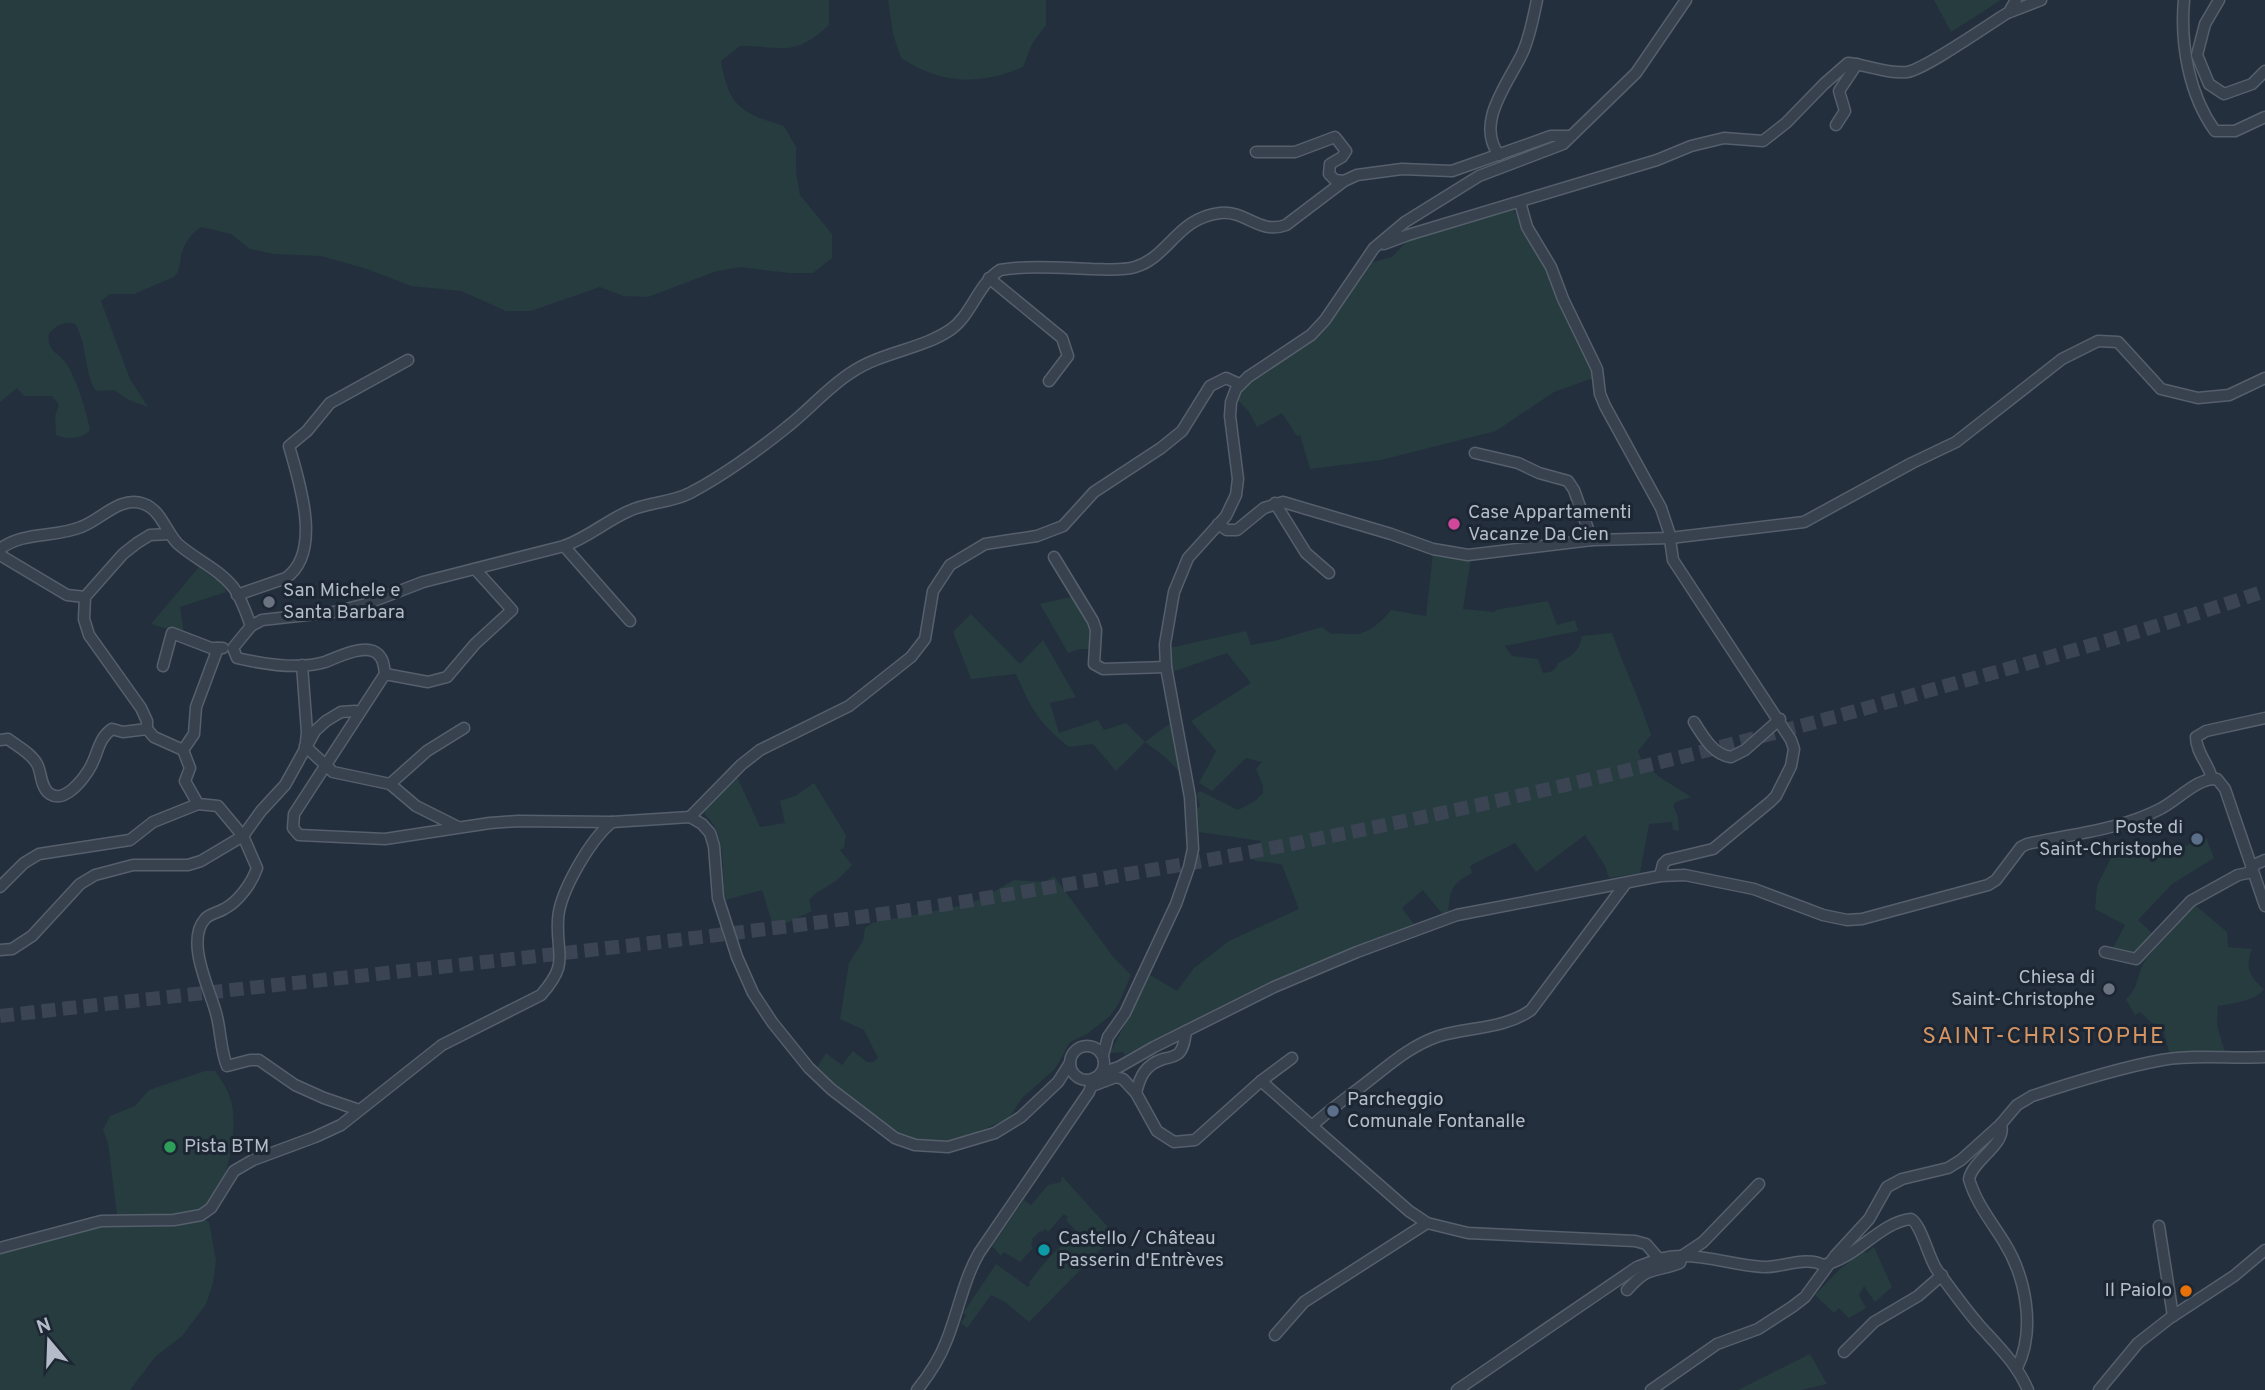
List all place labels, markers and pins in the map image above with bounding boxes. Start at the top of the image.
place label: Case Appartamenti Vacanze Da Cien [1468,501,1631,547]
marker: Case Appartamenti Vacanze Da Cien [1446,516,1462,532]
place label: San Michele e Santa Barbara [283,579,405,625]
marker: San Michele e Santa Barbara [261,594,277,610]
place label: Poste di Saint-Christophe [2039,816,2183,862]
marker: Poste di Saint-Christophe [2189,831,2205,847]
place label: Chiesa di Saint-Christophe [1951,966,2095,1012]
marker: Chiesa di Saint-Christophe [2101,981,2117,997]
place label: Parcheggio Comunale Fontanalle [1347,1088,1526,1134]
marker: Parcheggio Comunale Fontanalle [1325,1103,1341,1119]
place label: Pista BTM [184,1135,269,1159]
marker: Pista BTM [162,1139,178,1155]
place label: Castello / Château Passerin d'Entrèves [1058,1227,1224,1273]
marker: Castello / Château Passerin d'Entrèves [1036,1242,1052,1258]
place label: Il Paiolo [2105,1279,2172,1303]
marker: Il Paiolo [2178,1283,2194,1299]

